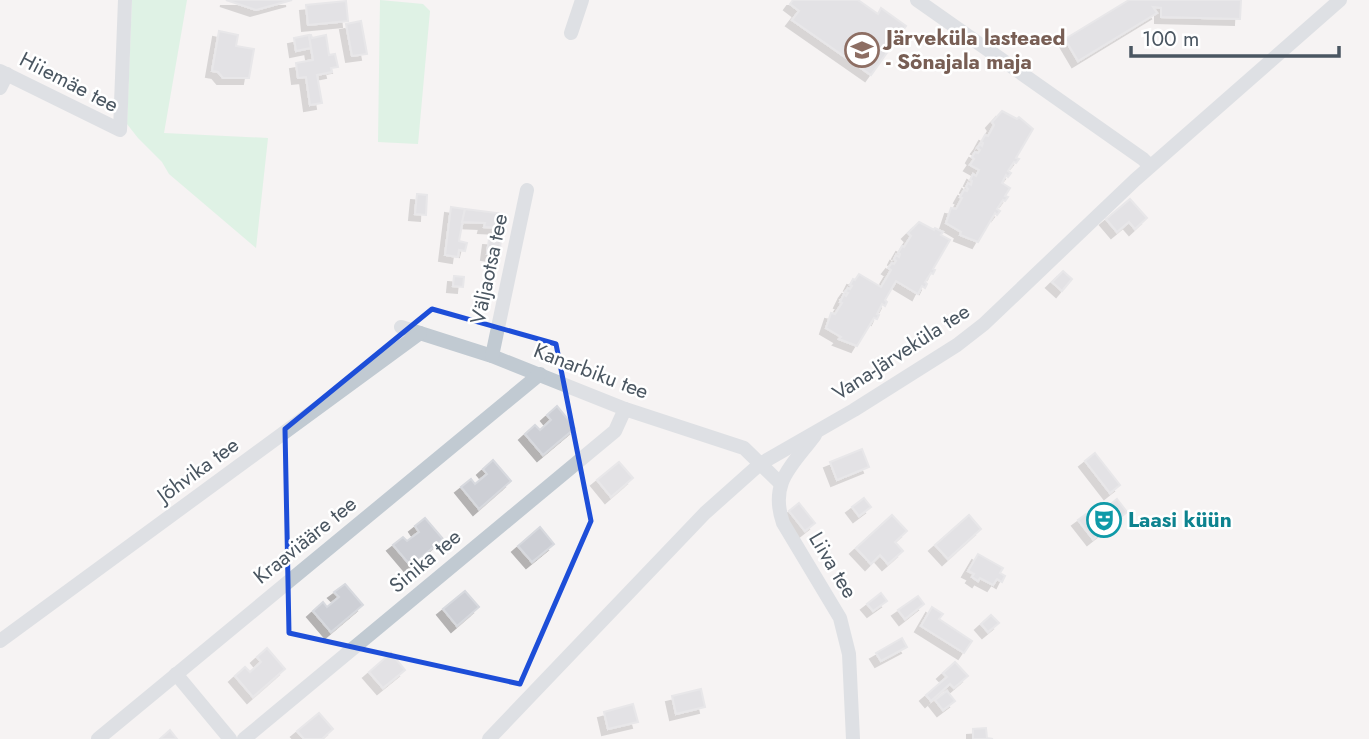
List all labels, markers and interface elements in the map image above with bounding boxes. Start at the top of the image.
scale bar [1131,14,1339,58]
place label: Järveküla lasteaed - Sõnajala maja [882,23,1065,77]
text: 100 m [1142,24,1199,54]
school or university icon: Järveküla lasteaed - Sõnajala maja [843,31,881,69]
street label: Hiiemäe tee [14,44,124,120]
street label: Väljaotsa tee [463,211,515,327]
street label: Vana-Järveküla tee [826,296,976,408]
street label: Kanarbiku tee [529,335,653,407]
street label: Jõhvika tee [149,430,245,512]
street label: Kraaviääre tee [247,489,363,591]
theatre icon: Laasi küün [1085,501,1123,539]
place label: Laasi küün [1128,505,1232,535]
street label: Sinika tee [383,522,468,600]
street label: Liiva tee [801,526,865,604]

